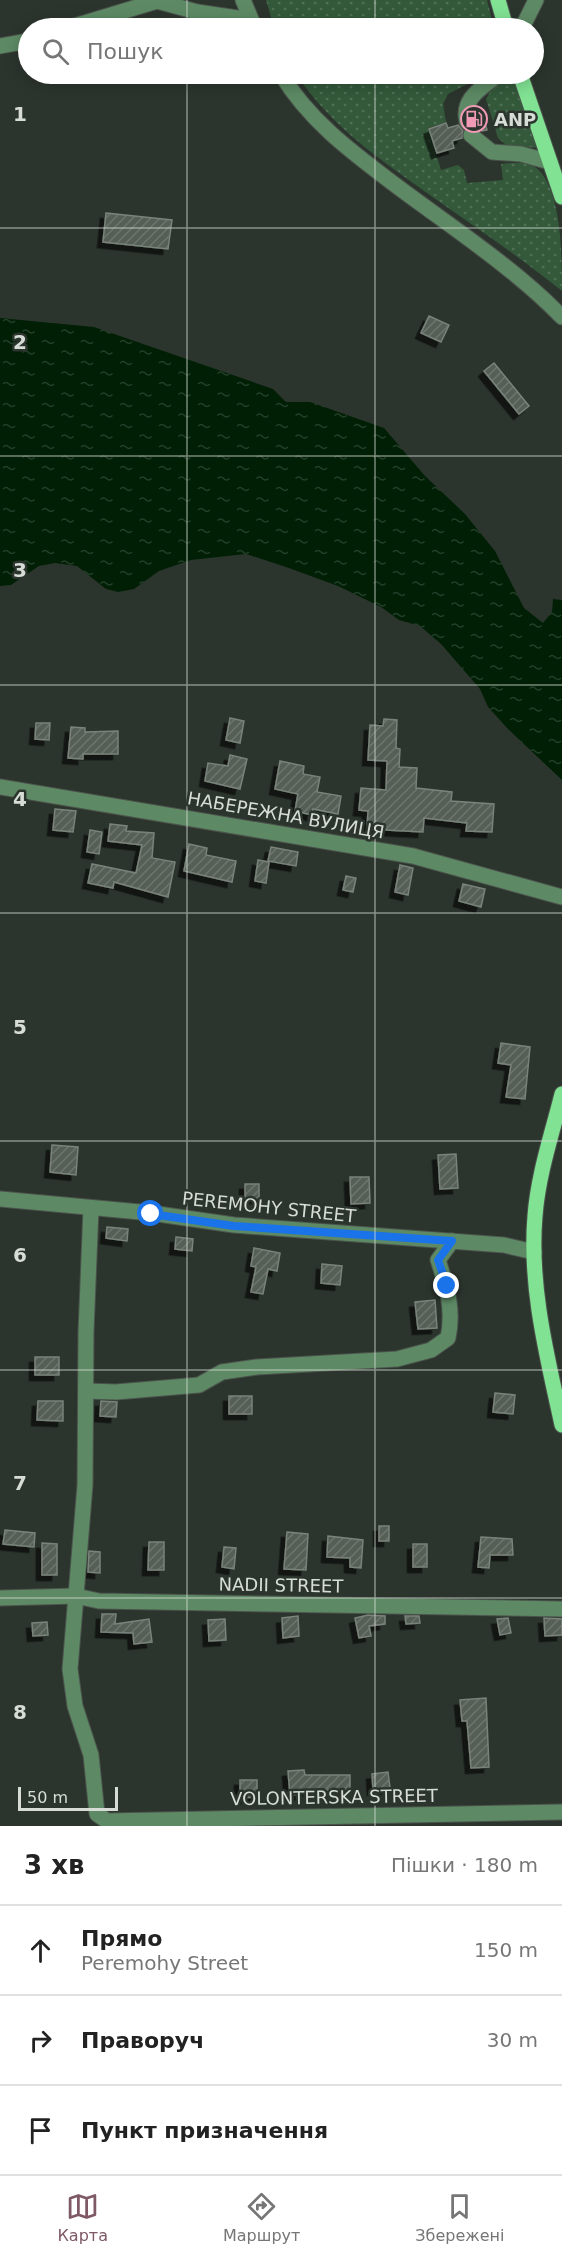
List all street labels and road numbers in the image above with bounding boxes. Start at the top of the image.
street label: НАБЕРЕЖНА ВУЛИЦЯ [186,787,386,843]
street label: PEREMOHY STREET [181,1187,358,1227]
street label: NADII STREET [218,1573,344,1597]
street label: VOLONTERSKA STREET [230,1785,439,1809]

